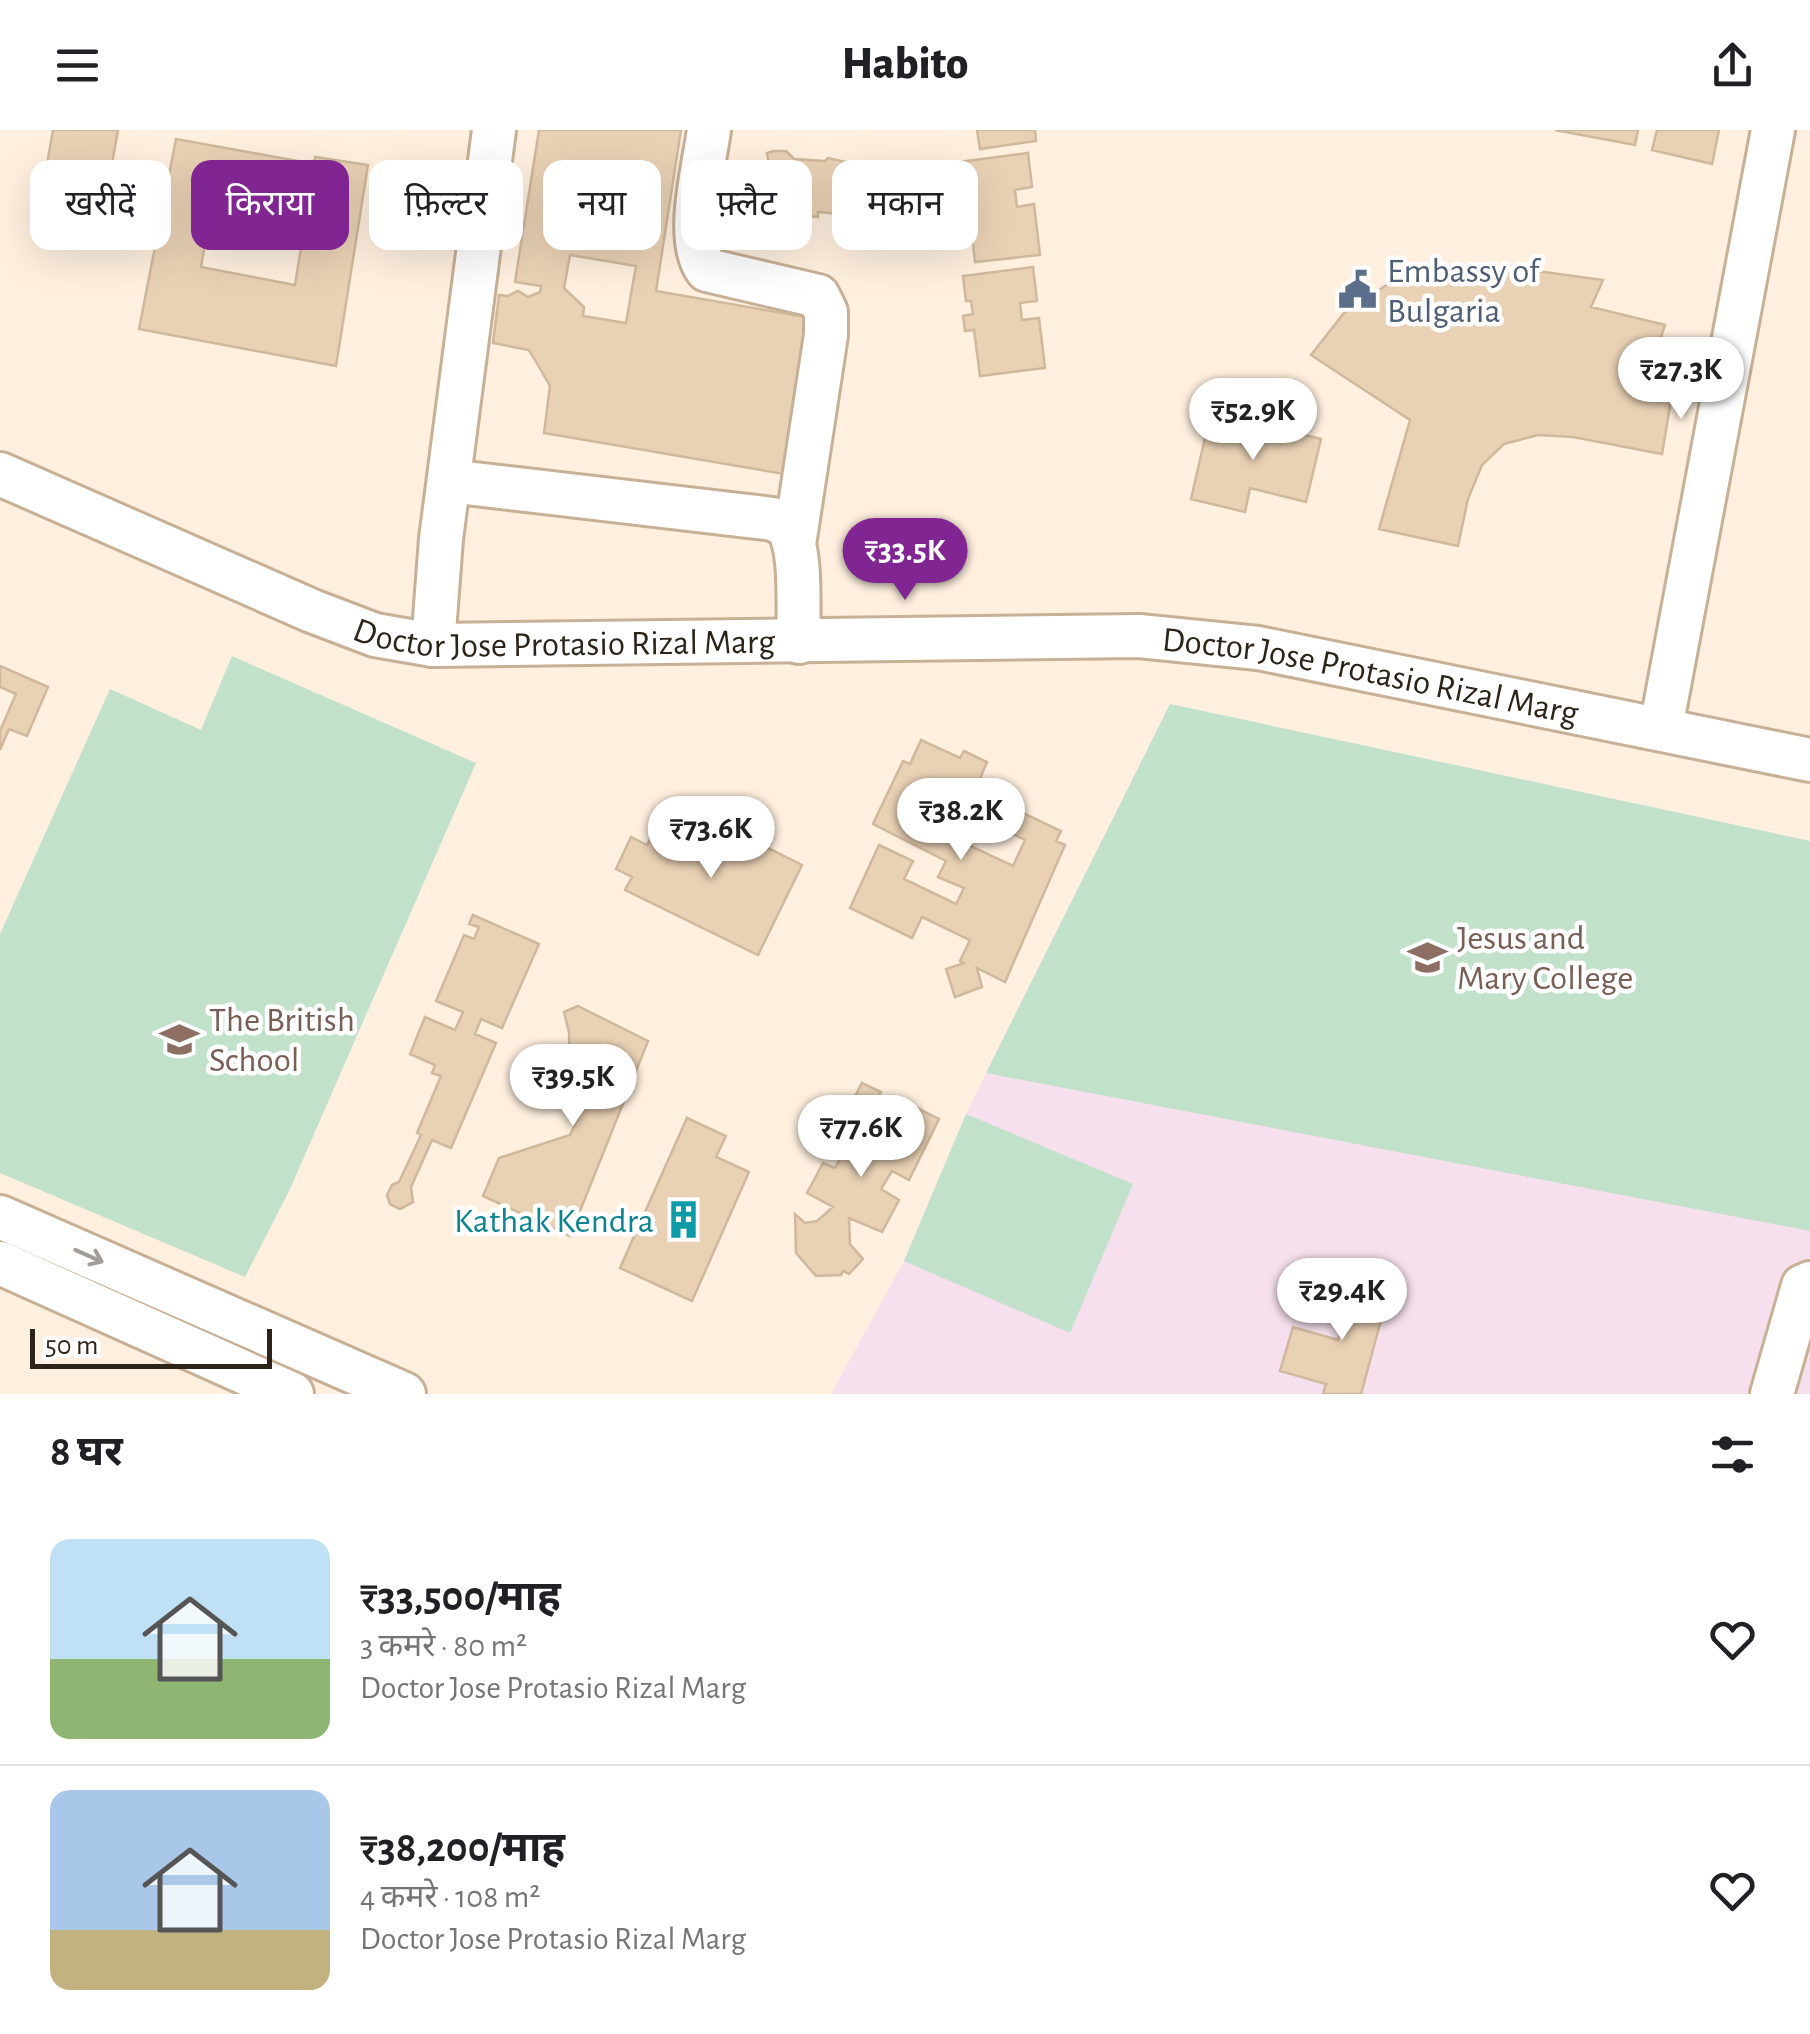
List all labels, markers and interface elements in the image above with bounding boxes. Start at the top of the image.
icon: menu [50,38,105,93]
icon: share [1705,38,1760,93]
text: Habito [842,42,968,87]
chip: खरीदें [30,160,171,250]
chip: किराया [191,160,349,250]
chip: फ़िल्टर [369,160,523,250]
chip: नया [543,160,661,250]
chip: फ़्लैट [681,160,812,250]
chip: मकान [832,160,978,250]
place label: Embassy of Bulgaria [1387,254,1542,329]
public building icon: Embassy of Bulgaria [1336,269,1378,311]
pin: ₹27.3K [1600,337,1762,422]
text: ₹27.3K [1640,353,1722,385]
pin: ₹52.9K [1172,378,1334,463]
text: ₹52.9K [1211,394,1295,426]
pin: ₹33.5K [824,518,986,603]
text: ₹33.5K [865,534,945,566]
street label: Doctor Jose Protasio Rizal Marg [348,612,775,664]
street label: Doctor Jose Protasio Rizal Marg [1161,622,1581,732]
pin: ₹38.2K [880,778,1042,863]
text: ₹38.2K [919,794,1003,826]
pin: ₹73.6K [630,796,792,881]
text: ₹73.6K [670,812,752,844]
place label: Jesus and Mary College [1457,921,1633,996]
school or university icon: Jesus and Mary College [1406,936,1448,978]
place label: The British School [209,1003,355,1078]
school or university icon: The British School [158,1018,200,1060]
pin: ₹39.5K [492,1044,654,1129]
text: ₹39.5K [532,1060,614,1092]
pin: ₹77.6K [780,1095,942,1180]
text: ₹77.6K [820,1111,902,1143]
building icon: Kathak Kendra [663,1199,705,1241]
place label: Kathak Kendra [454,1204,654,1239]
one-way arrow [73,1248,104,1266]
pin: ₹29.4K [1261,1258,1423,1343]
text: ₹29.4K [1299,1274,1385,1306]
scale bar [30,1324,272,1368]
text: 50 m [45,1332,99,1360]
icon: filters [1705,1427,1760,1482]
text: 8 घर [50,1431,123,1473]
text: ₹33,500/माह [360,1576,561,1618]
icon: home [130,1579,250,1699]
icon: heart [1705,1612,1760,1667]
text: 3 कमरे · 80 m² [360,1630,527,1662]
text: Doctor Jose Protasio Rizal Marg [360,1672,746,1704]
text: ₹38,200/माह [360,1827,565,1869]
icon: home [130,1830,250,1950]
icon: heart [1705,1863,1760,1918]
text: 4 कमरे · 108 m² [360,1881,540,1913]
text: Doctor Jose Protasio Rizal Marg [360,1923,746,1955]

